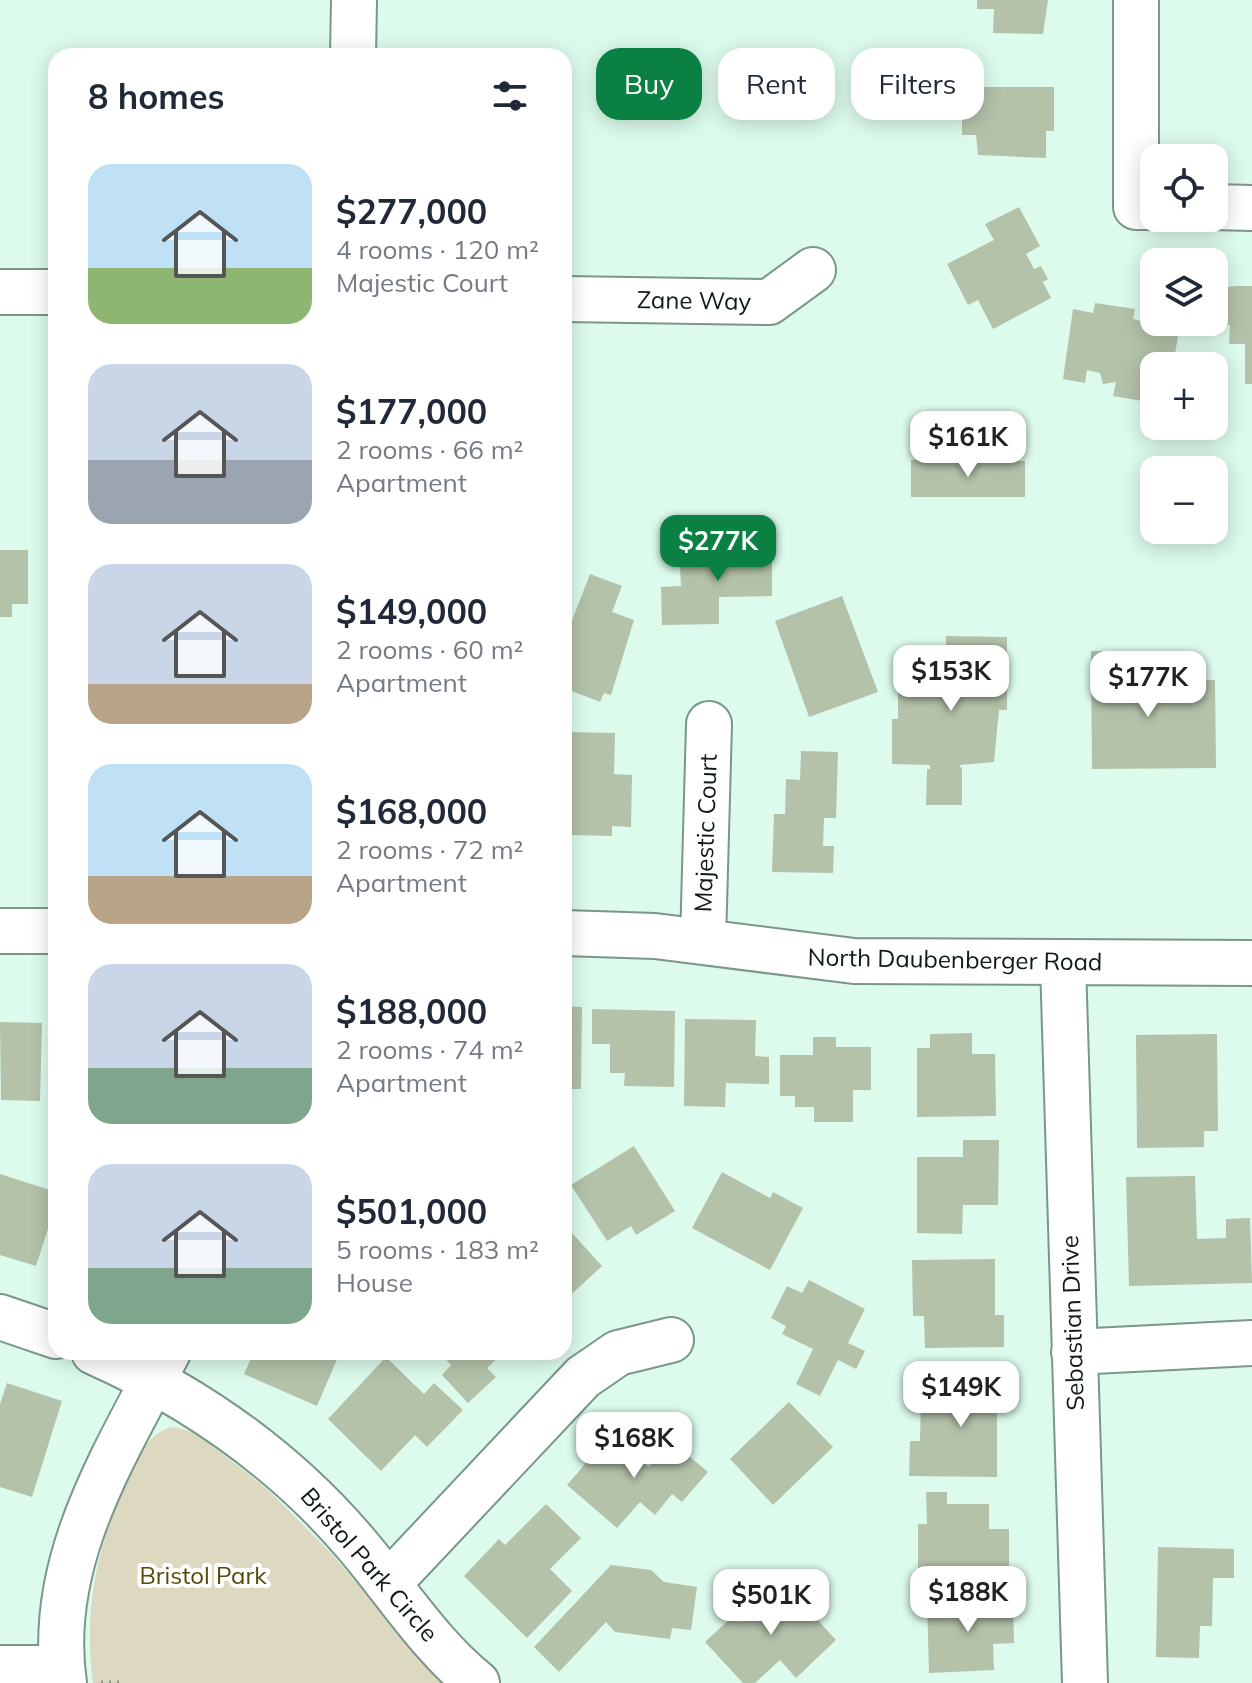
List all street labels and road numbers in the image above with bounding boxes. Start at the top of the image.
street label: Zane Way [637,284,752,316]
street label: Majestic Court [687,753,723,913]
street label: North Daubenberger Road [807,941,1103,977]
street label: Sebastian Drive [1054,1235,1090,1411]
street label: Bristol Park Circle [295,1481,445,1648]

